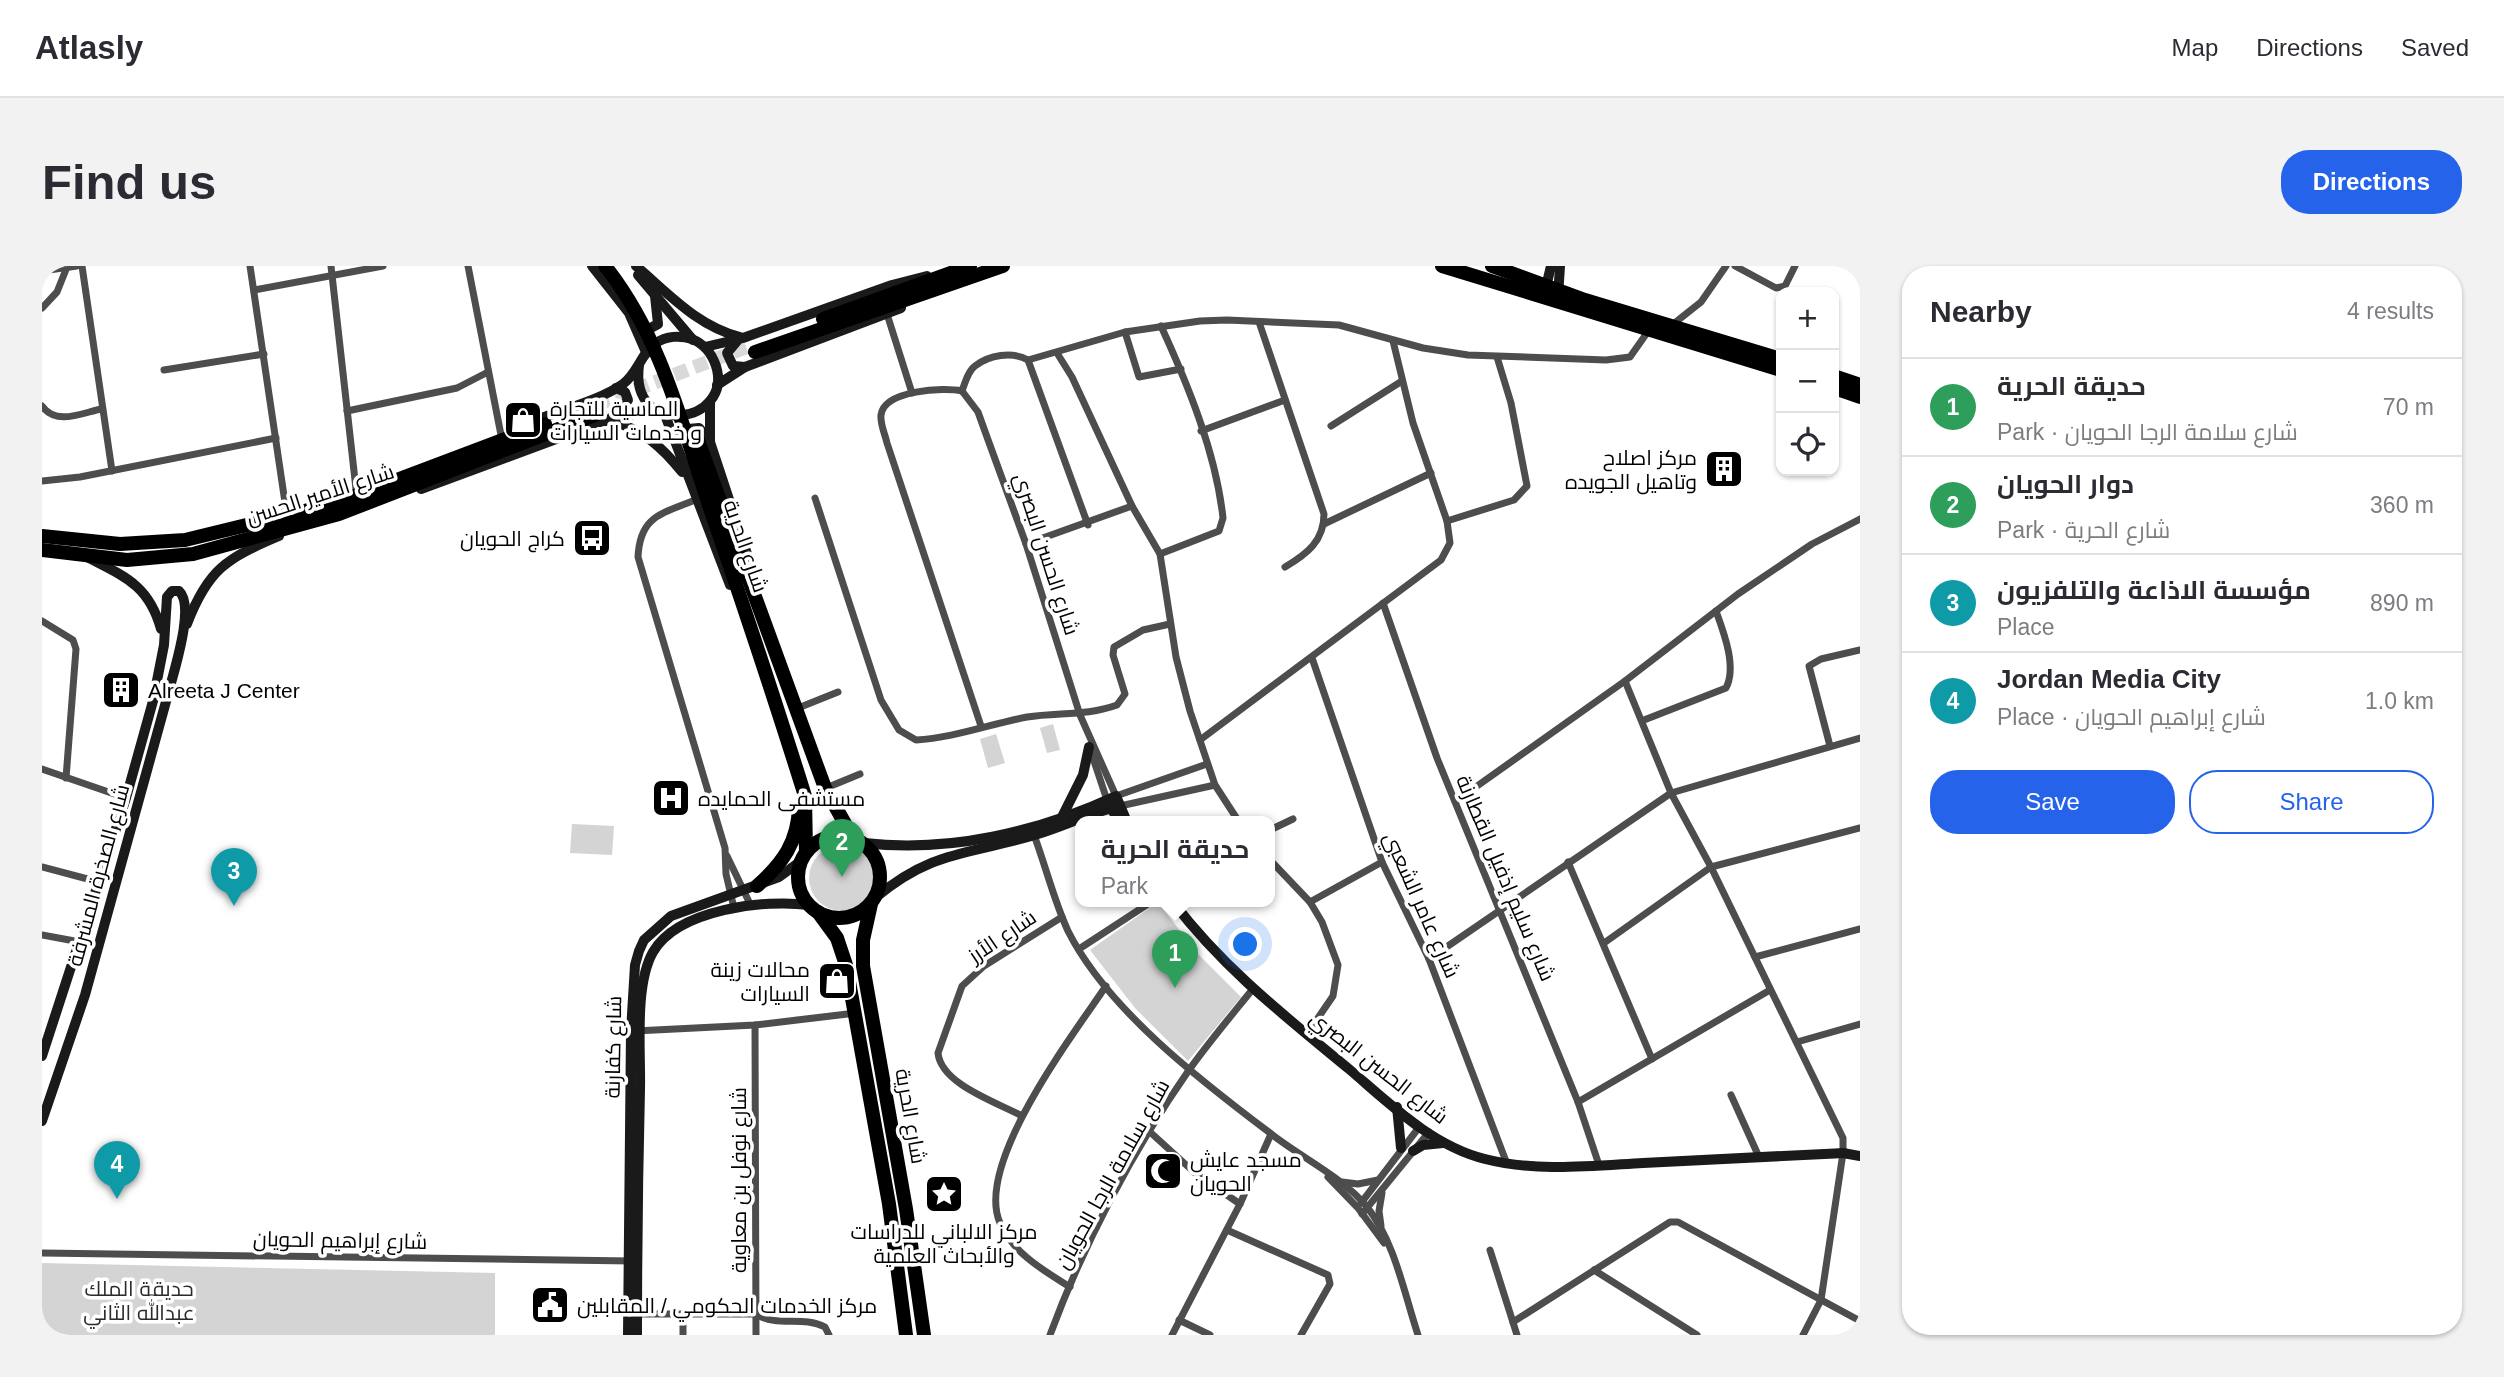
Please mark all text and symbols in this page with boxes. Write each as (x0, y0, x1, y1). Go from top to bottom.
text: Atlasly (35, 29, 143, 66)
text: Map (2172, 34, 2218, 61)
text: Directions (2256, 34, 2363, 61)
text: Saved (2401, 34, 2469, 61)
button: Directions (2281, 150, 2462, 214)
text: Find us (42, 155, 216, 209)
map controls (1776, 287, 1839, 476)
button: + (1776, 287, 1839, 350)
text: Nearby (1930, 295, 2032, 328)
text: 4 results (2347, 298, 2434, 324)
button: − (1776, 350, 1839, 413)
text: حديقة الحرية (1997, 371, 2146, 401)
text: 1 (1947, 394, 1959, 420)
text: 70 m (2383, 394, 2434, 420)
place label: الماسية للتجارة و خدمات السيارات (550, 397, 702, 445)
shop icon: الماسية للتجارة و خدمات السيارات (502, 399, 544, 441)
button: locate (1776, 413, 1839, 476)
text: Park · شارع سلامة الرجا الحويان (1997, 419, 2298, 445)
place label: مركز اصلاح وتاهيل الجويده (1565, 446, 1697, 495)
building icon: مركز اصلاح وتاهيل الجويده (1703, 448, 1745, 490)
street label: شارع الأمير الحسن (243, 459, 398, 532)
text: دوار الحويان (1997, 469, 2134, 499)
street label: شارع الحسن البصري (1005, 470, 1084, 639)
text: 2 (1947, 492, 1959, 518)
text: 360 m (2370, 492, 2434, 518)
street label: شارع الحرية (717, 497, 773, 596)
bus stop icon: كراج الحويان (571, 517, 613, 559)
text: Park · شارع الحرية (1997, 517, 2170, 543)
place label: كراج الحويان (460, 527, 565, 553)
text: مؤسسة الاذاعة والتلفزيون (1997, 575, 2311, 605)
text: 3 (1947, 590, 1959, 616)
text: 890 m (2370, 590, 2434, 616)
text: Place (1997, 614, 2055, 640)
text: Jordan Media City (1997, 664, 2221, 694)
building icon: Alreeta J Center (100, 669, 142, 711)
place label: Alreeta J Center (148, 679, 300, 702)
text: 4 (1947, 688, 1959, 714)
text: 1.0 km (2365, 688, 2434, 714)
text: Place · شارع إبراهيم الحويان (1997, 704, 2266, 730)
button: Save (1930, 770, 2175, 834)
button: Share (2189, 770, 2434, 834)
street label: شارع سليم إذفيل القطارنة (1449, 772, 1560, 986)
hospital icon: مستشفى الحمايده (650, 777, 692, 819)
street label: شارع الصخرة المشرفة (63, 782, 136, 969)
place label: مستشفى الحمايده (698, 787, 865, 812)
popup (1075, 816, 1275, 907)
pin: 2 (819, 819, 865, 877)
street label: شارع عامر الشعبي (1375, 829, 1464, 983)
text: حديقة الحرية (1101, 834, 1249, 864)
pin: 3 (211, 848, 257, 906)
text: Park (1101, 873, 1148, 899)
street label: شارع الأرز (963, 905, 1042, 970)
your location (1228, 927, 1262, 961)
pin: 1 (1152, 930, 1198, 988)
place label: محالات زينة السيارات (711, 958, 810, 1006)
shop icon: محالات زينة السيارات (816, 960, 858, 1002)
street label: شارع كفارنة (601, 996, 628, 1099)
street label: شارع الحسن البصري (1302, 1006, 1453, 1132)
street label: شارع الحرية (888, 1067, 931, 1166)
street label: شارع سلامة الرجا الحويان (1050, 1075, 1176, 1274)
street label: شارع نوفل بن معاوية (727, 1087, 753, 1273)
pin: 4 (94, 1141, 140, 1199)
place label: مسجد عايش الحويان (1190, 1148, 1302, 1197)
mosque icon: مسجد عايش الحويان (1142, 1150, 1184, 1192)
place icon: مركز الالباني للدراسات والأبحاث العلمية (923, 1173, 965, 1215)
place label: مركز الالباني للدراسات والأبحاث العلمية (850, 1220, 1038, 1268)
street label: شارع إبراهيم الحويان (253, 1227, 427, 1256)
park label: حديقة الملك عبدالله الثاني (83, 1277, 195, 1329)
public building icon: مركز الخدمات الحكومي / المقابلين (529, 1284, 571, 1326)
place label: مركز الخدمات الحكومي / المقابلين (577, 1294, 877, 1322)

